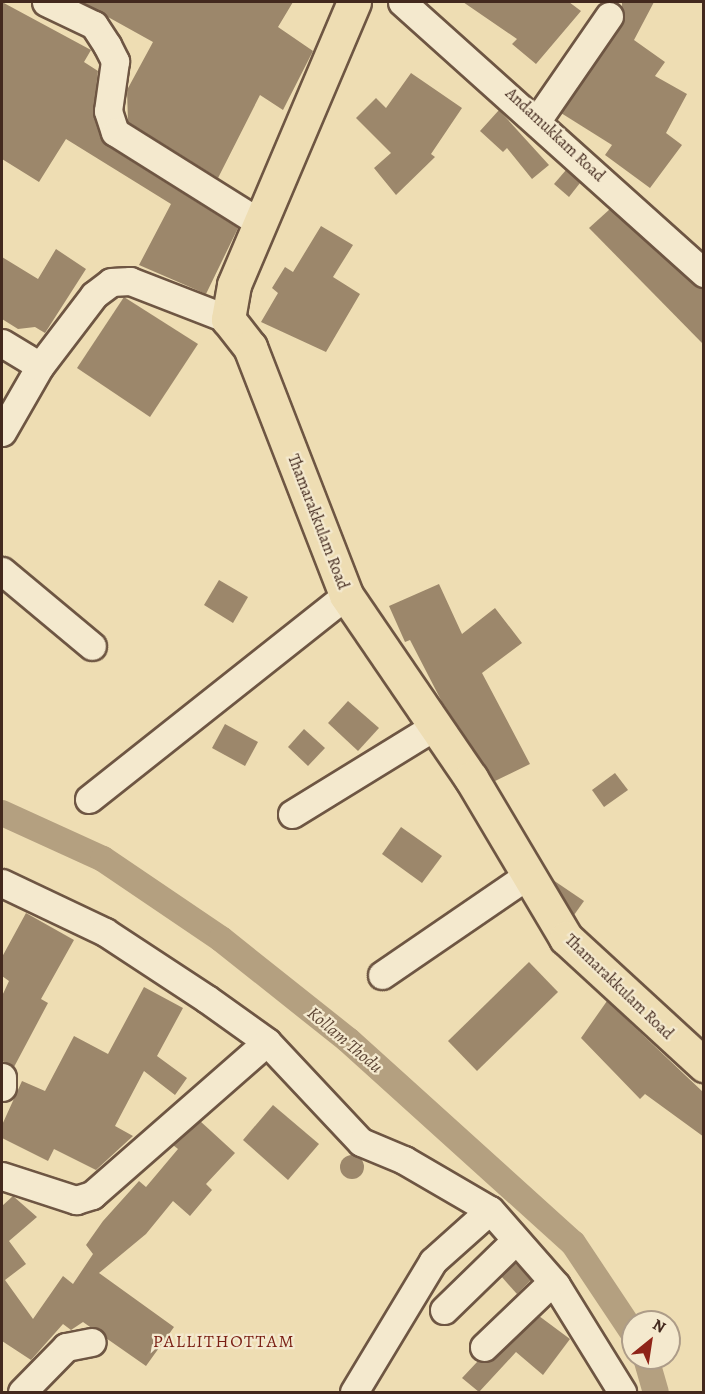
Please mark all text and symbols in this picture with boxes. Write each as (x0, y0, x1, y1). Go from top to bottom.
street label: Andamukkam Road (501, 84, 609, 186)
street label: Thamarakkulam Road (283, 452, 353, 592)
street label: Thamarakkulam Road (561, 930, 677, 1044)
water label: Kollam Thodu (303, 1002, 387, 1078)
north arrow (621, 1310, 681, 1370)
text: N (648, 1314, 670, 1339)
district label: PALLITHOTTAM (153, 1330, 295, 1352)

